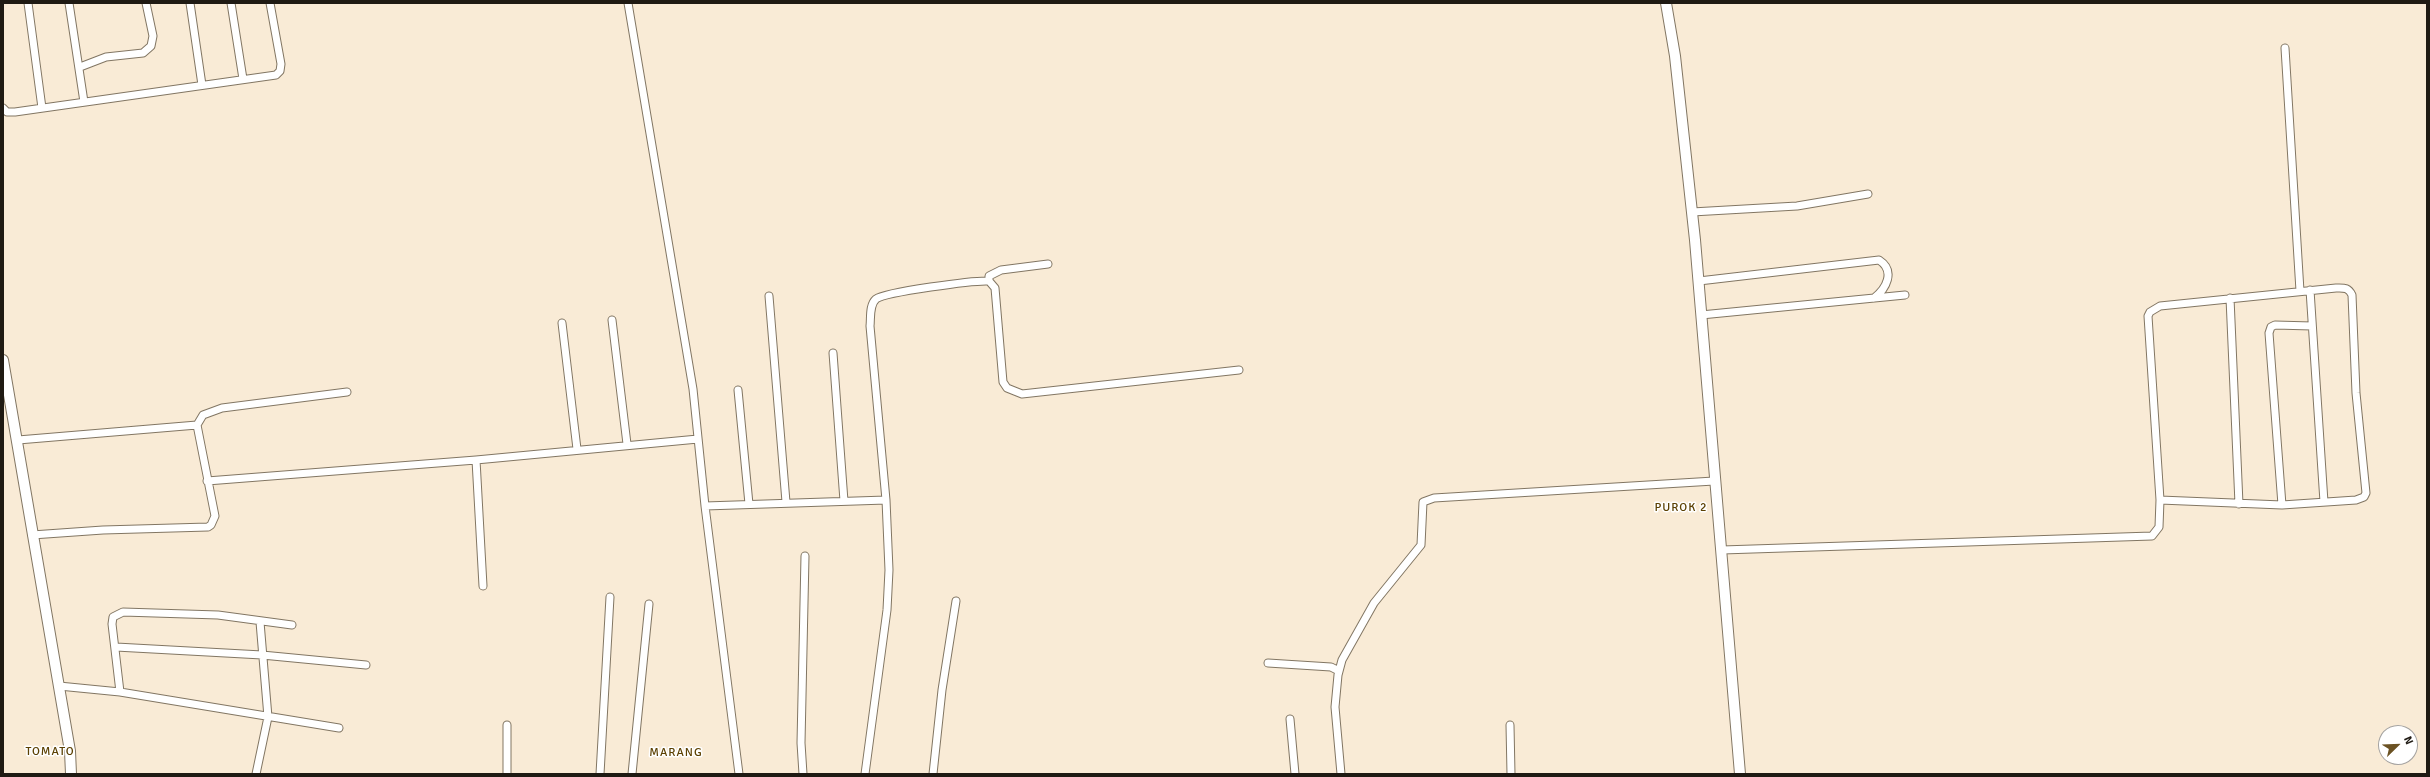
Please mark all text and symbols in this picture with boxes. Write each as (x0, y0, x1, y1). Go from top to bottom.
district label: PUROK 2 (1654, 501, 1708, 515)
north arrow (2378, 725, 2418, 765)
text: N (2401, 734, 2416, 747)
district label: TOMATO (25, 745, 75, 759)
district label: MARANG (649, 746, 703, 760)

